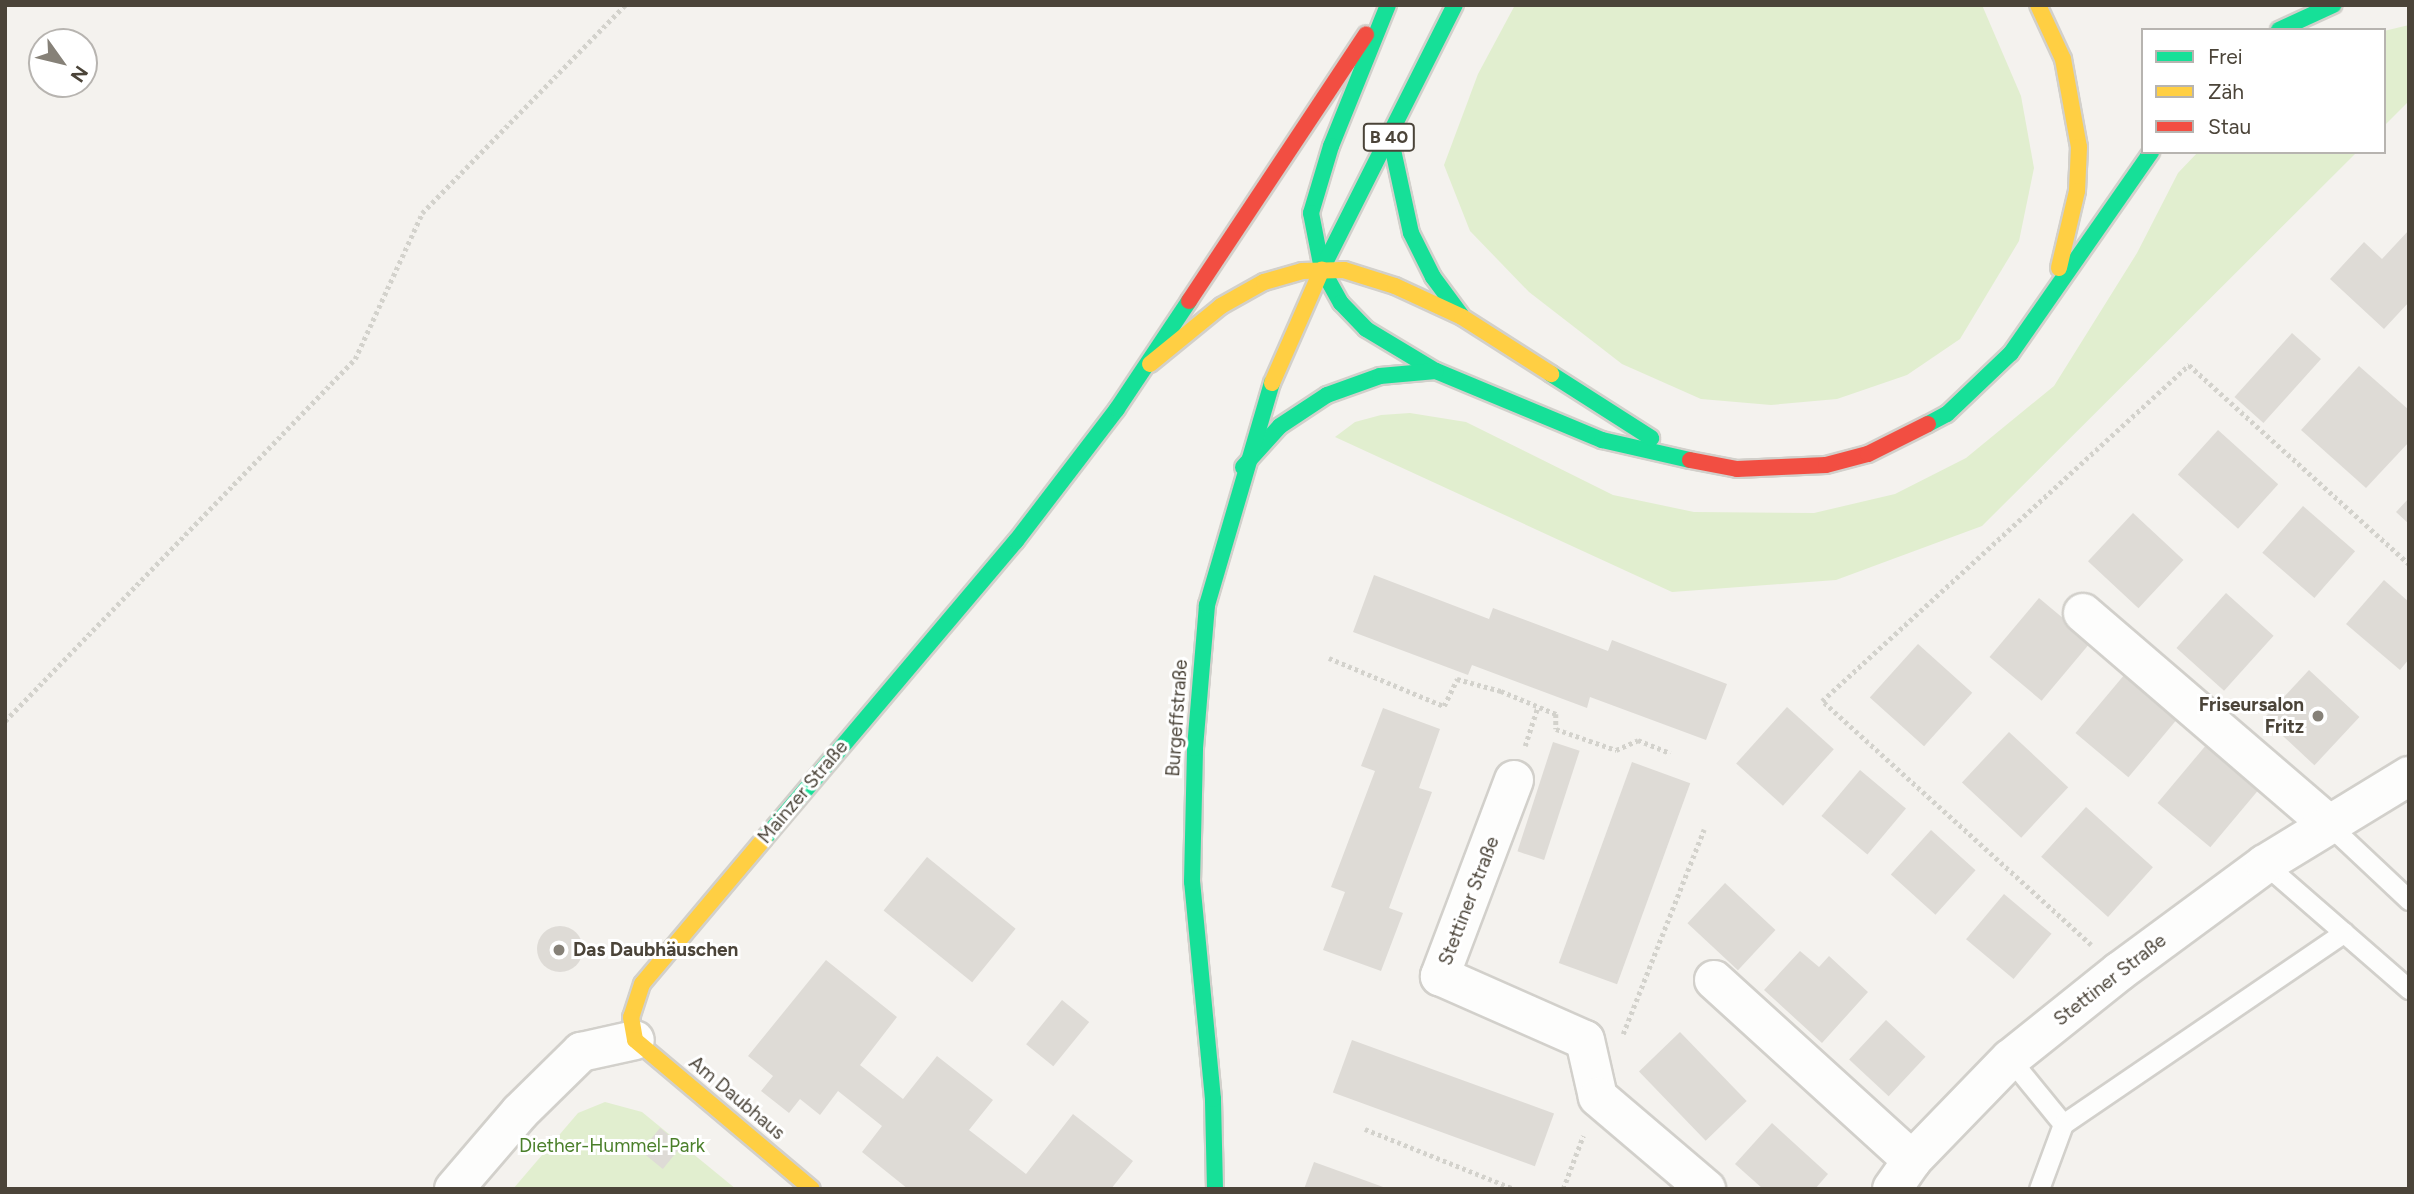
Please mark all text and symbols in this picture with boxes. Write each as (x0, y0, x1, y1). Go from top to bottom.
north arrow (28, 28, 98, 98)
legend (2141, 28, 2386, 154)
text: Frei (2208, 44, 2243, 69)
text: N (66, 61, 93, 86)
text: Zäh (2208, 79, 2244, 104)
text: Stau (2208, 114, 2251, 139)
road number: B 40 (1363, 122, 1415, 152)
street label: Burgeffstraße (1162, 659, 1192, 777)
place label: Friseursalon Fritz (2199, 694, 2304, 738)
marker: Friseursalon Fritz (2310, 708, 2326, 724)
street label: Mainzer Straße (753, 736, 853, 848)
street label: Stettiner Straße (1434, 833, 1504, 969)
street label: Stettiner Straße (2049, 929, 2171, 1031)
place label: Das Daubhäuschen (573, 939, 738, 961)
marker: Das Daubhäuschen (551, 942, 567, 958)
street label: Am Daubhaus (684, 1051, 790, 1145)
park label: Diether-Hummel-Park (519, 1135, 705, 1157)

